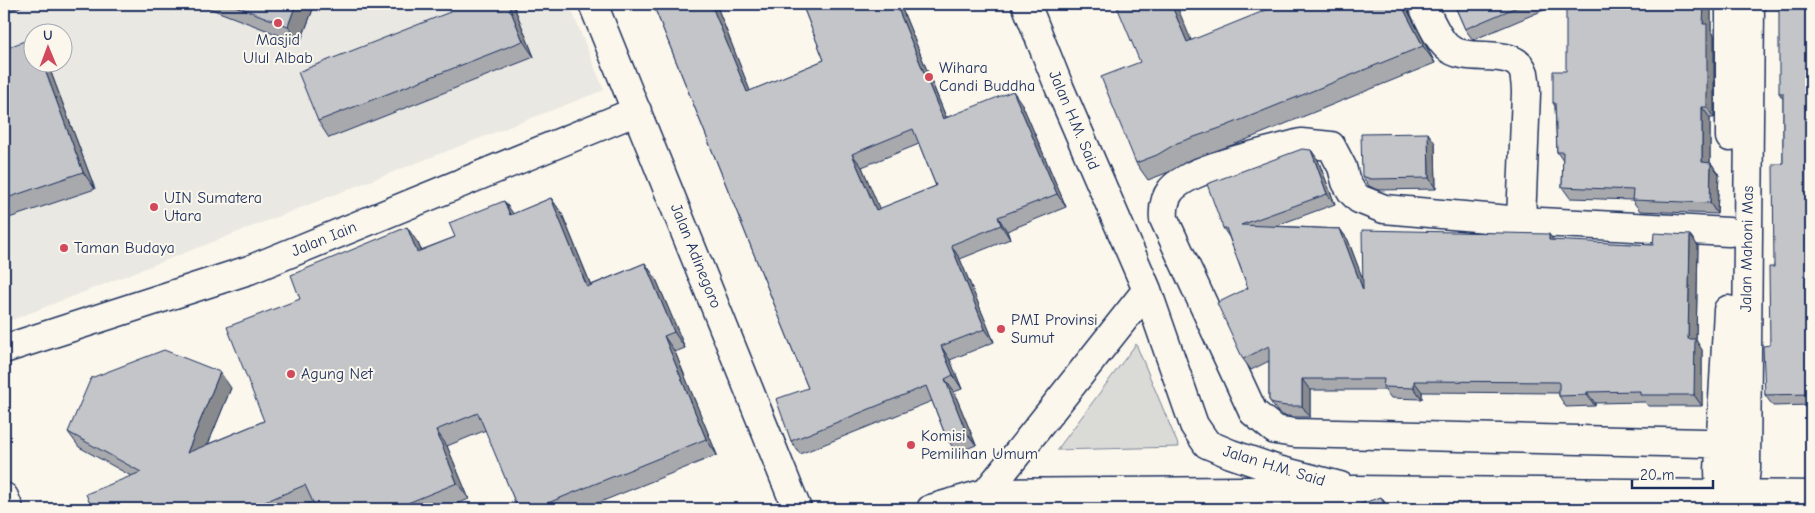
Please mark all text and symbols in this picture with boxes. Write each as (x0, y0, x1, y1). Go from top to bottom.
marker: Masjid Ulul Albab (272, 17, 284, 29)
north arrow (22, 22, 72, 72)
text: U (43, 27, 53, 44)
place label: Masjid Ulul Albab (243, 31, 313, 67)
place label: Wihara Candi Buddha (939, 59, 1035, 95)
street label: Jalan H.M. Said (1045, 68, 1103, 172)
marker: Wihara Candi Buddha (923, 71, 935, 83)
street label: Jalan Mahoni Mas (1737, 185, 1757, 312)
place label: UIN Sumatera Utara (164, 189, 262, 225)
marker: UIN Sumatera Utara (148, 201, 160, 213)
street label: Jalan Adinegoro (667, 201, 725, 311)
street label: Jalan Iain (289, 218, 359, 260)
place label: Taman Budaya (74, 239, 175, 257)
marker: Taman Budaya (58, 242, 70, 254)
place label: PMI Provinsi Sumut (1011, 311, 1098, 347)
marker: PMI Provinsi Sumut (995, 323, 1007, 335)
place label: Agung Net (301, 365, 373, 383)
marker: Agung Net (285, 368, 297, 380)
place label: Komisi Pemilihan Umum (921, 427, 1038, 463)
marker: Komisi Pemilihan Umum (905, 439, 917, 451)
street label: Jalan H.M. Said (1221, 442, 1327, 490)
scale bar (1632, 458, 1714, 490)
text: 20 m (1640, 466, 1674, 484)

